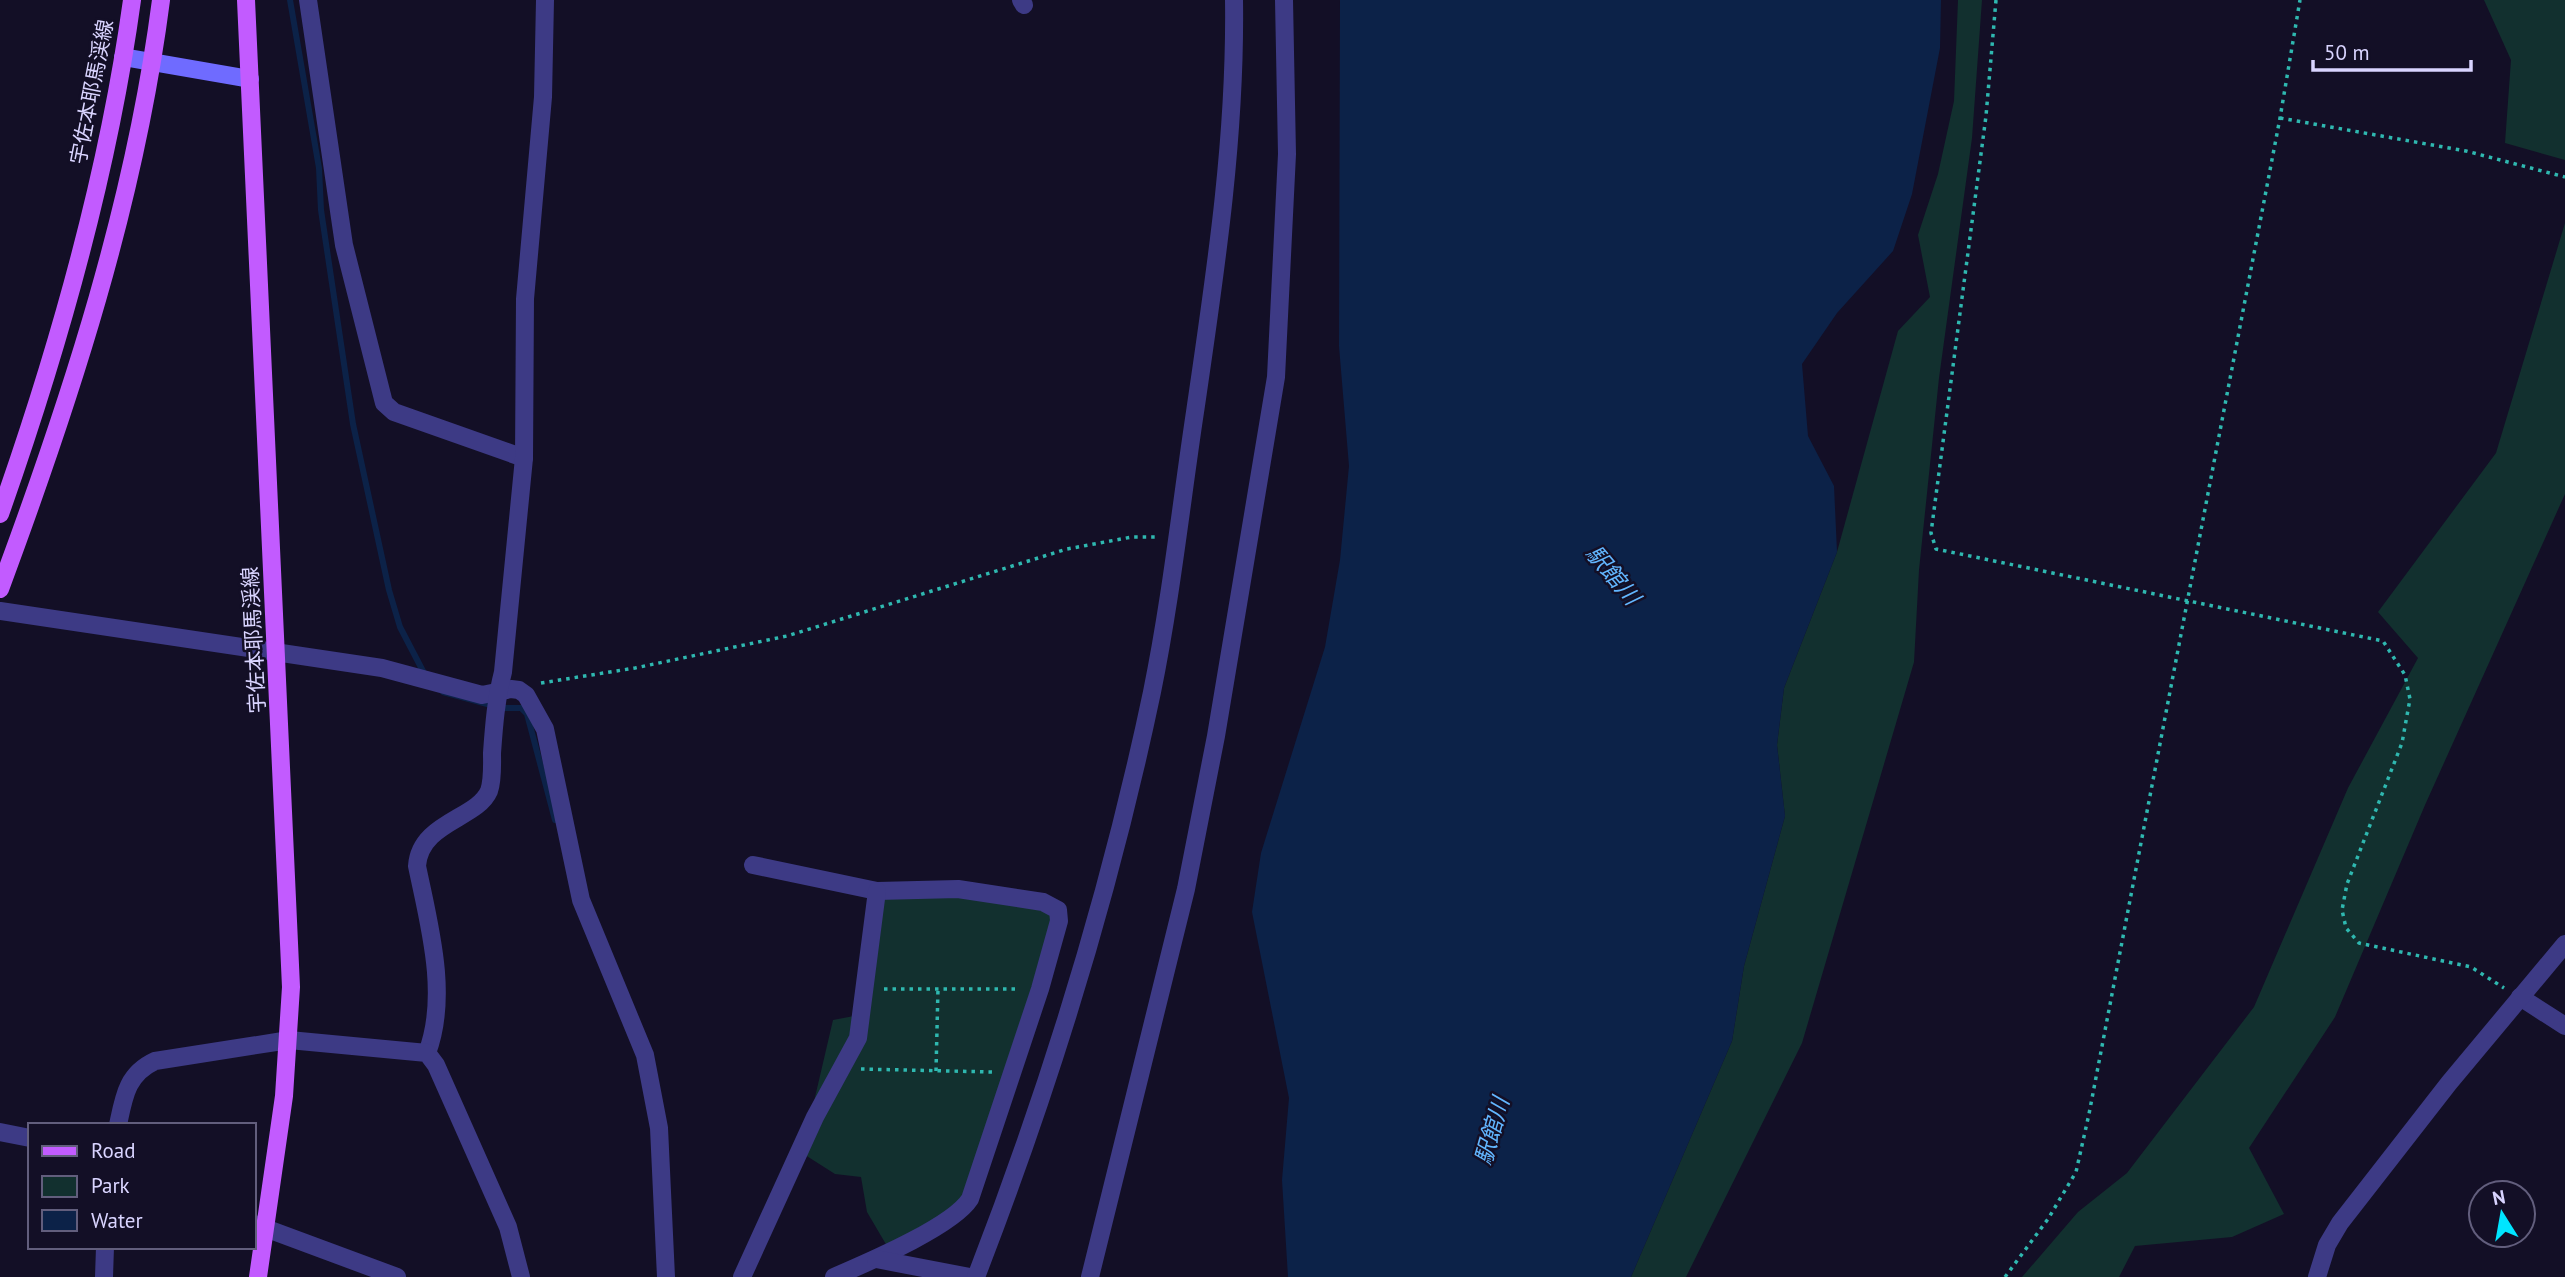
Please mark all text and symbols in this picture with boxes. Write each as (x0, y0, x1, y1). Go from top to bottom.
street label: 宇佐本耶馬渓線 (64, 17, 119, 167)
scale bar (2313, 28, 2470, 72)
text: 50 m (2324, 39, 2370, 66)
water label: 駅館川 (1580, 539, 1649, 613)
street label: 宇佐本耶馬渓線 (236, 566, 271, 714)
water label: 駅館川 (1468, 1091, 1516, 1168)
legend (28, 1123, 256, 1249)
text: Road (91, 1137, 135, 1164)
text: Park (91, 1172, 130, 1199)
north arrow (2467, 1179, 2537, 1249)
text: N (2490, 1184, 2507, 1210)
text: Water (91, 1207, 143, 1234)

